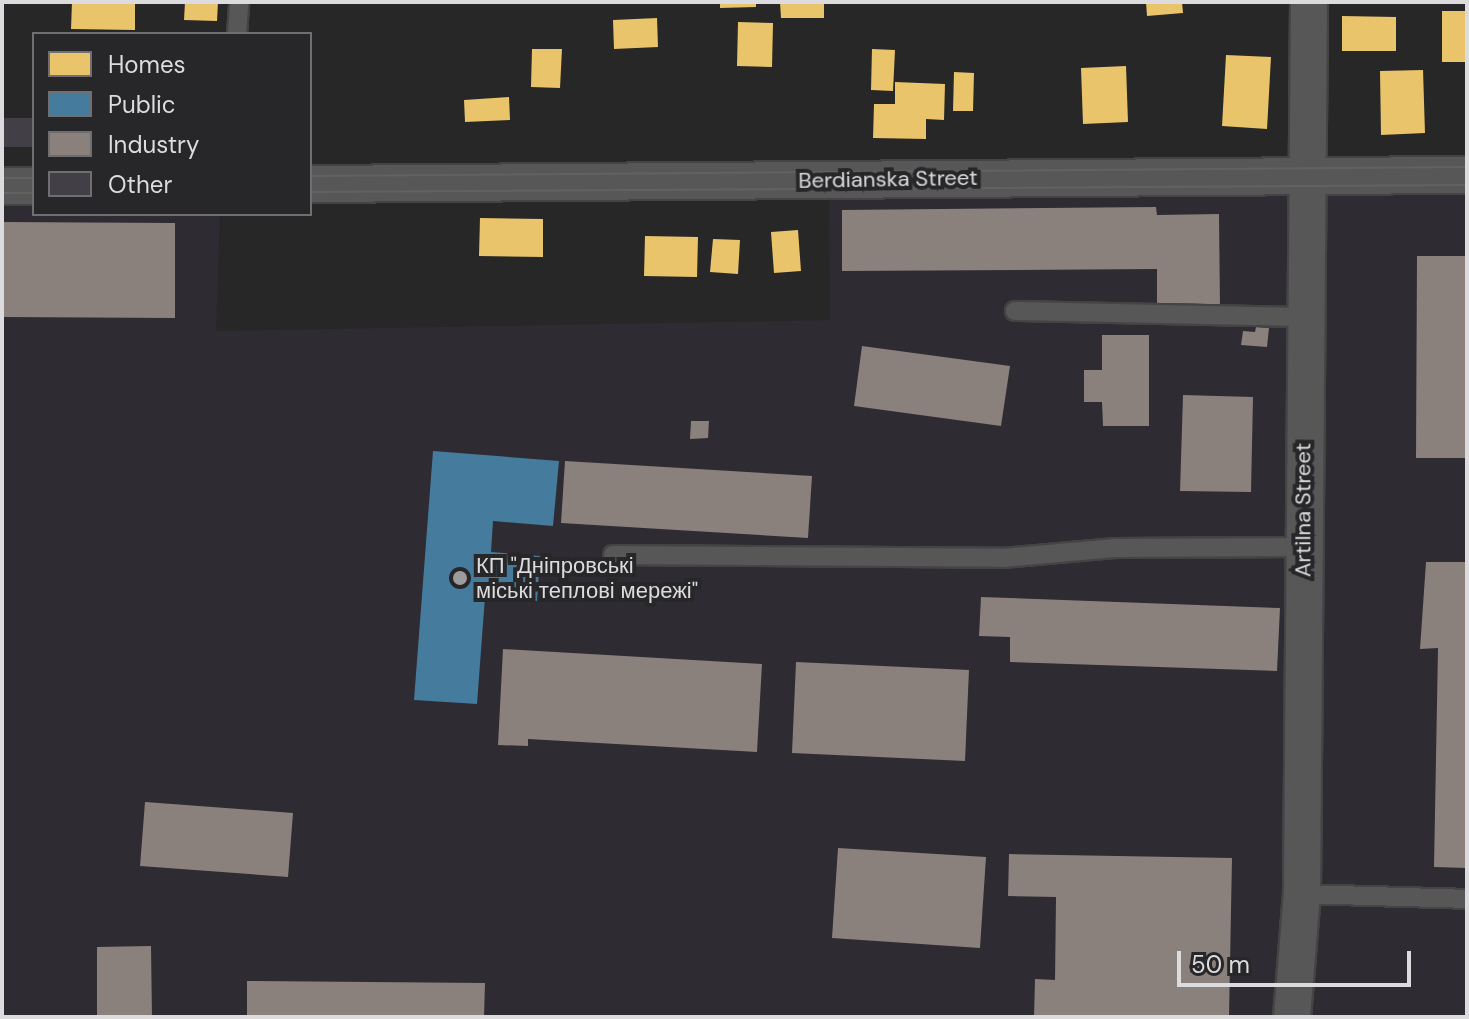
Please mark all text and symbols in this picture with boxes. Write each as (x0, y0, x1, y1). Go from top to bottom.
legend (32, 32, 312, 216)
text: Homes (108, 49, 186, 80)
text: Public (108, 89, 176, 120)
text: Industry (108, 129, 199, 160)
street label: Berdianska Street (798, 164, 978, 194)
text: Other (108, 169, 172, 200)
street label: Artilna Street (1290, 443, 1316, 577)
place label: КП "Дніпровські міські теплові мережі" (476, 552, 698, 604)
marker: КП "Дніпровські міські теплові мережі" (451, 569, 469, 587)
scale bar (1181, 935, 1415, 985)
text: 50 m (1191, 949, 1250, 980)

